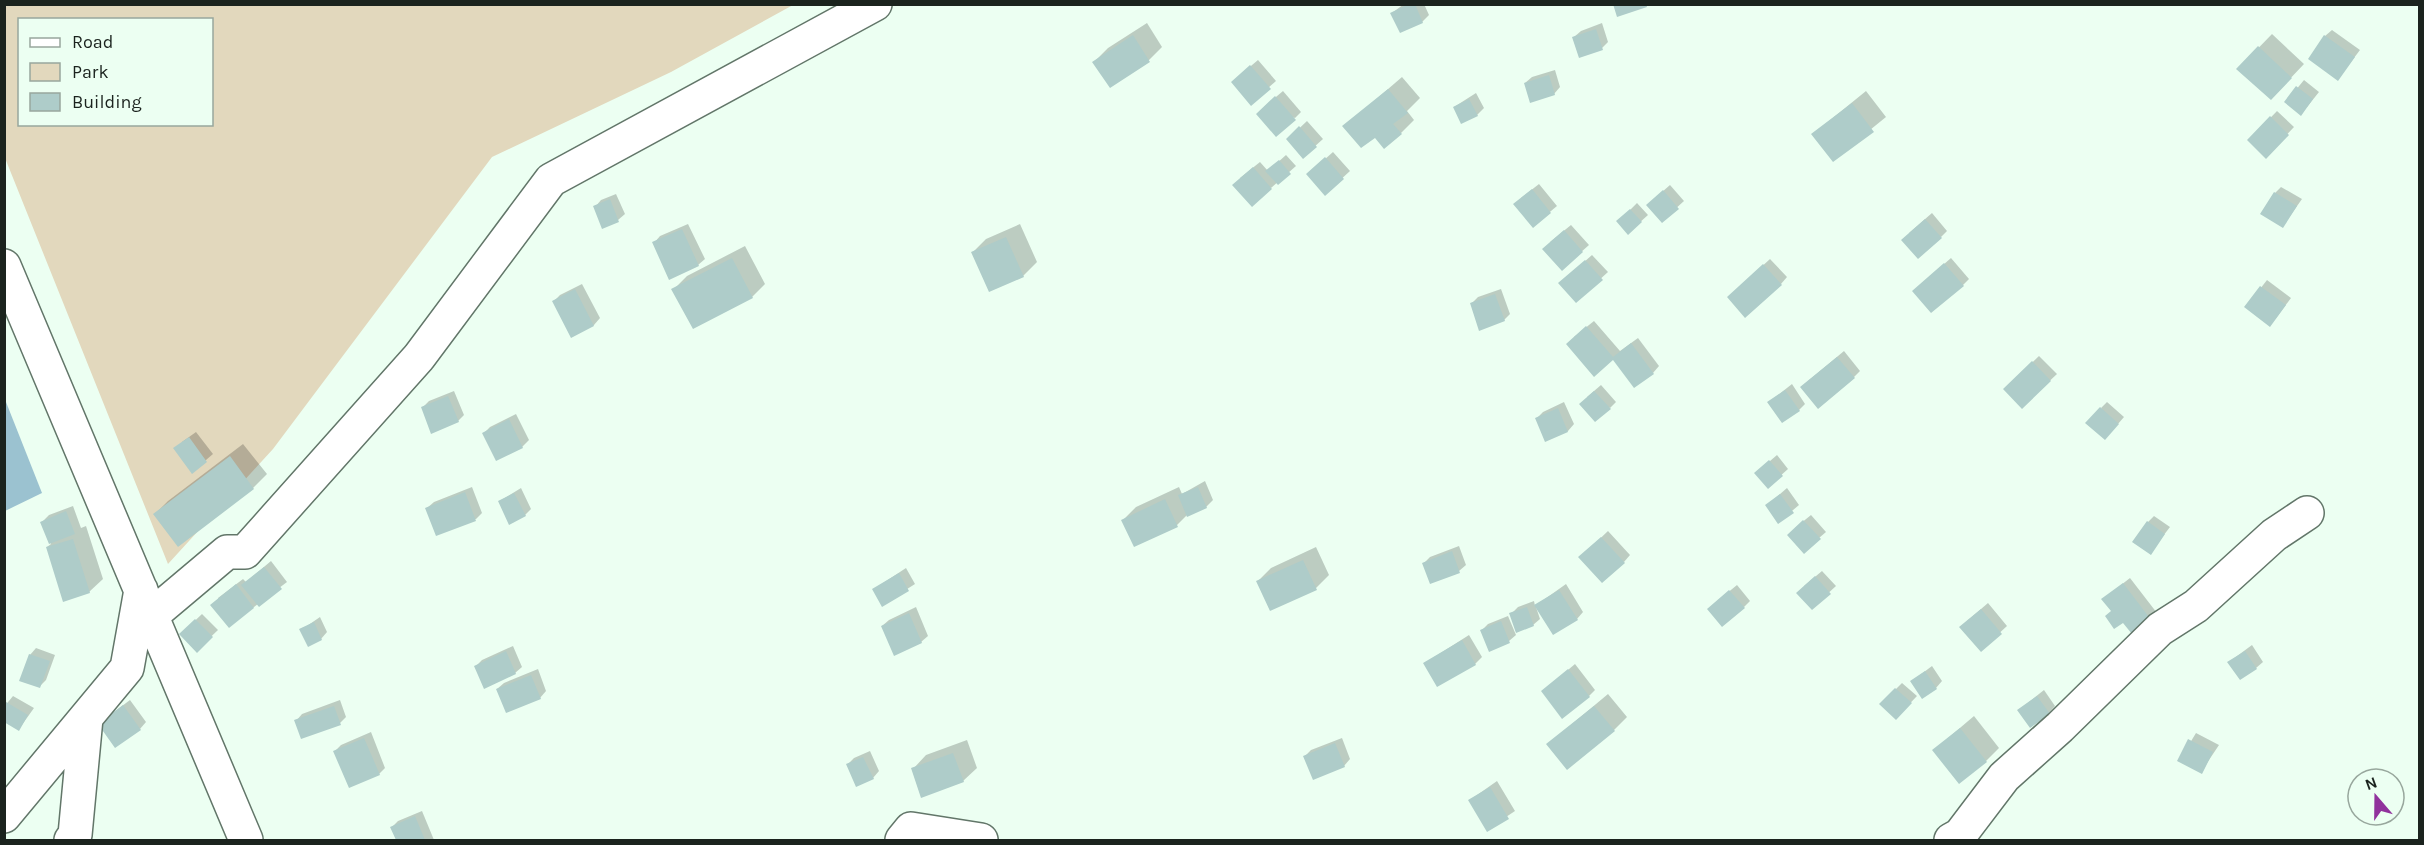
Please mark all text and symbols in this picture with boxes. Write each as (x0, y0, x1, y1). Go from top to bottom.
legend (18, 18, 213, 126)
text: Road (72, 31, 113, 53)
text: Park (72, 61, 109, 83)
text: Building (72, 91, 142, 113)
north arrow (2346, 767, 2406, 827)
text: N (2362, 772, 2380, 794)

